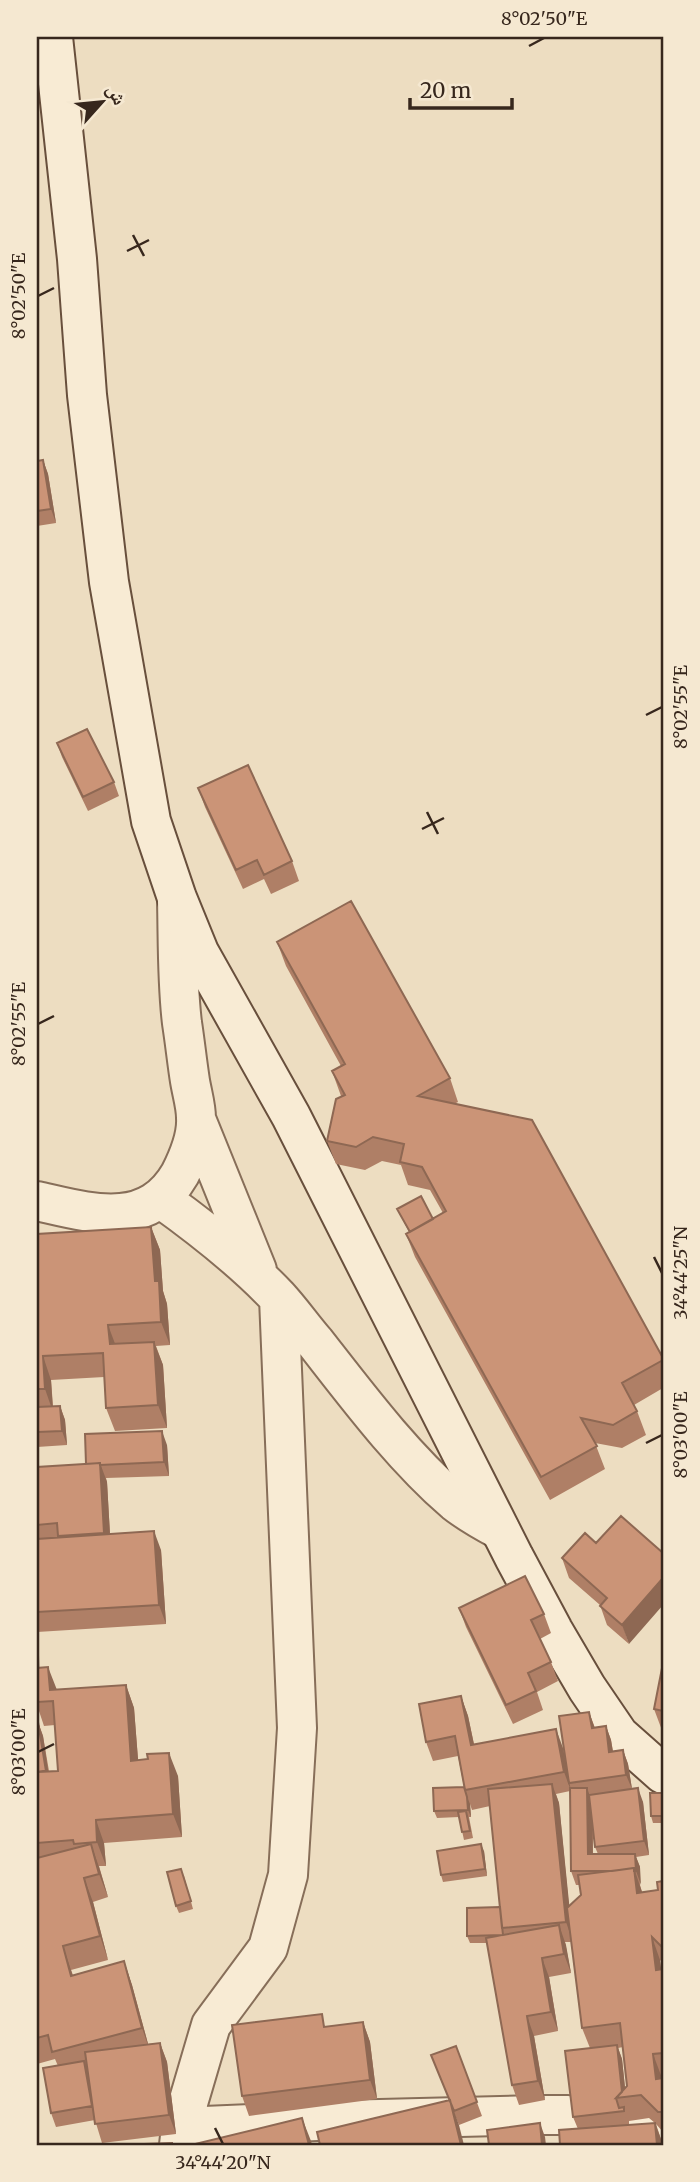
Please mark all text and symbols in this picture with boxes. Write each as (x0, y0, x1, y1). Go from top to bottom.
text: 8°02'50"E (501, 7, 588, 30)
north arrow (66, 66, 136, 136)
scale bar (410, 66, 511, 110)
text: 20 m (420, 77, 472, 104)
text: ش (102, 80, 132, 109)
text: 8°02'50"E (7, 252, 30, 339)
text: 8°02'55"E (669, 664, 692, 749)
text: 8°02'55"E (7, 981, 30, 1066)
text: 34°44'25"N (669, 1226, 692, 1320)
text: 8°03'00"E (669, 1391, 692, 1479)
text: 8°03'00"E (7, 1708, 30, 1796)
text: 34°44'20"N (175, 2151, 271, 2174)

